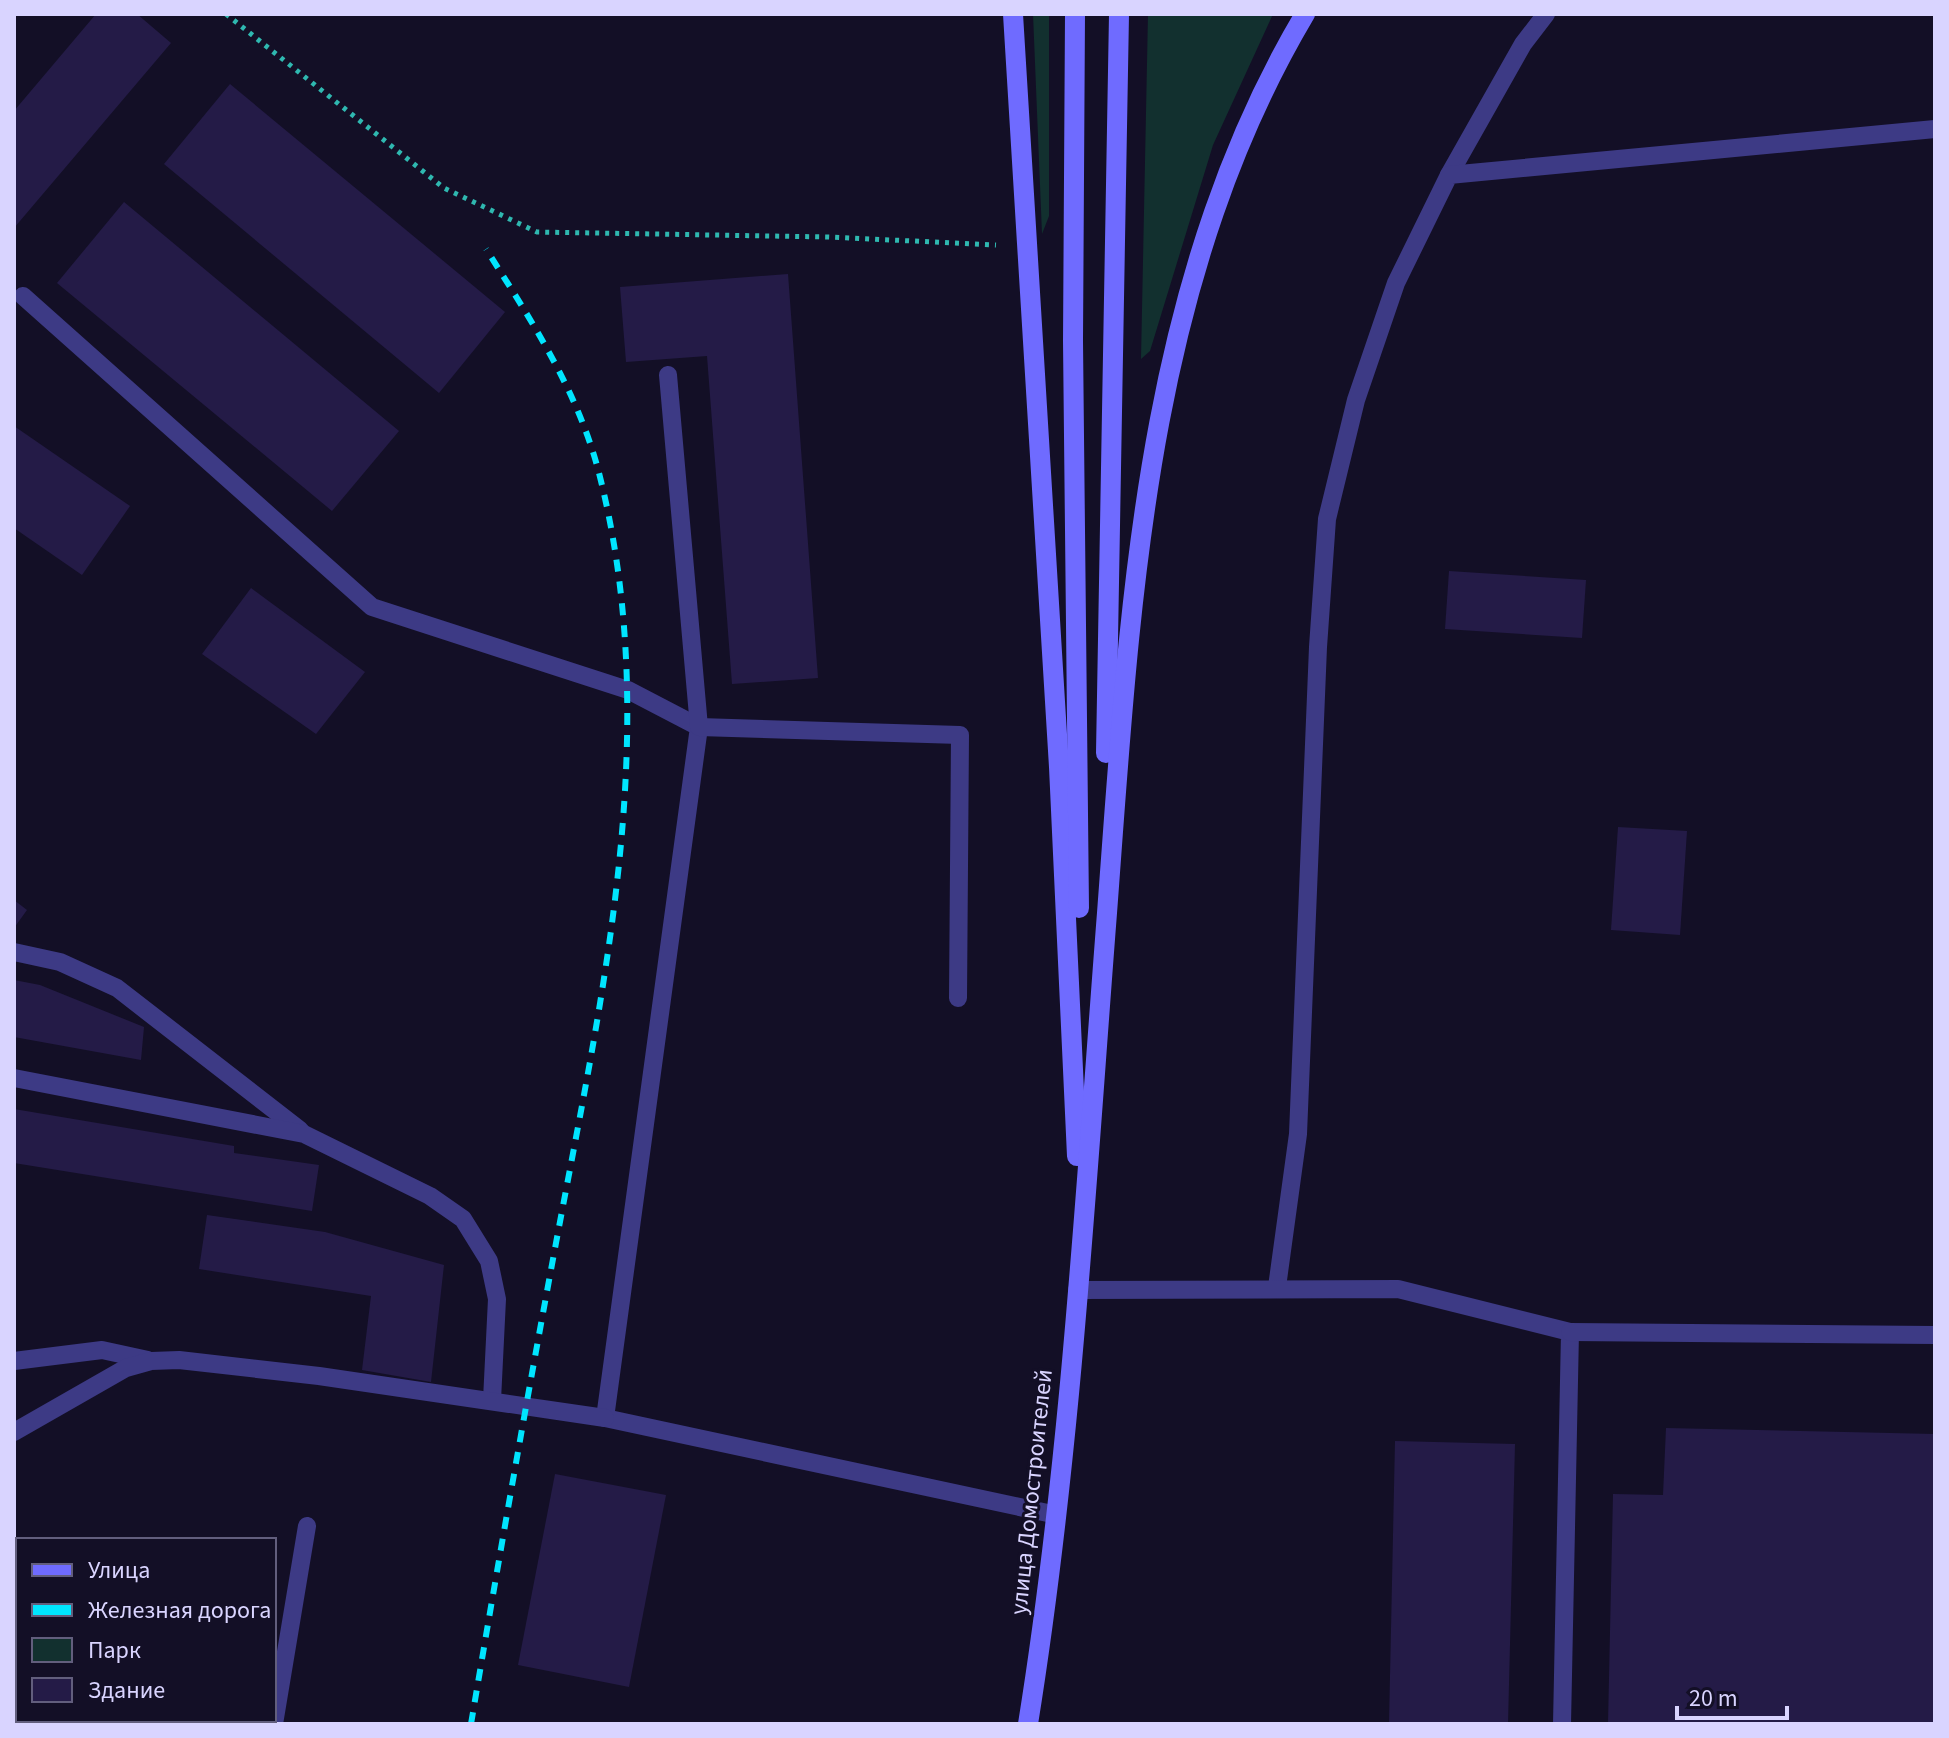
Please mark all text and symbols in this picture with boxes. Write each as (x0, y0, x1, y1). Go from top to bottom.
street label: улица Домостроителей (1001, 1367, 1062, 1617)
legend (16, 1538, 276, 1722)
text: Улица (88, 1553, 150, 1588)
text: Железная дорога (88, 1593, 271, 1628)
text: Парк (88, 1633, 141, 1668)
scale bar (1677, 1670, 1787, 1720)
text: Здание (88, 1673, 165, 1708)
text: 20 m (1689, 1681, 1738, 1716)

